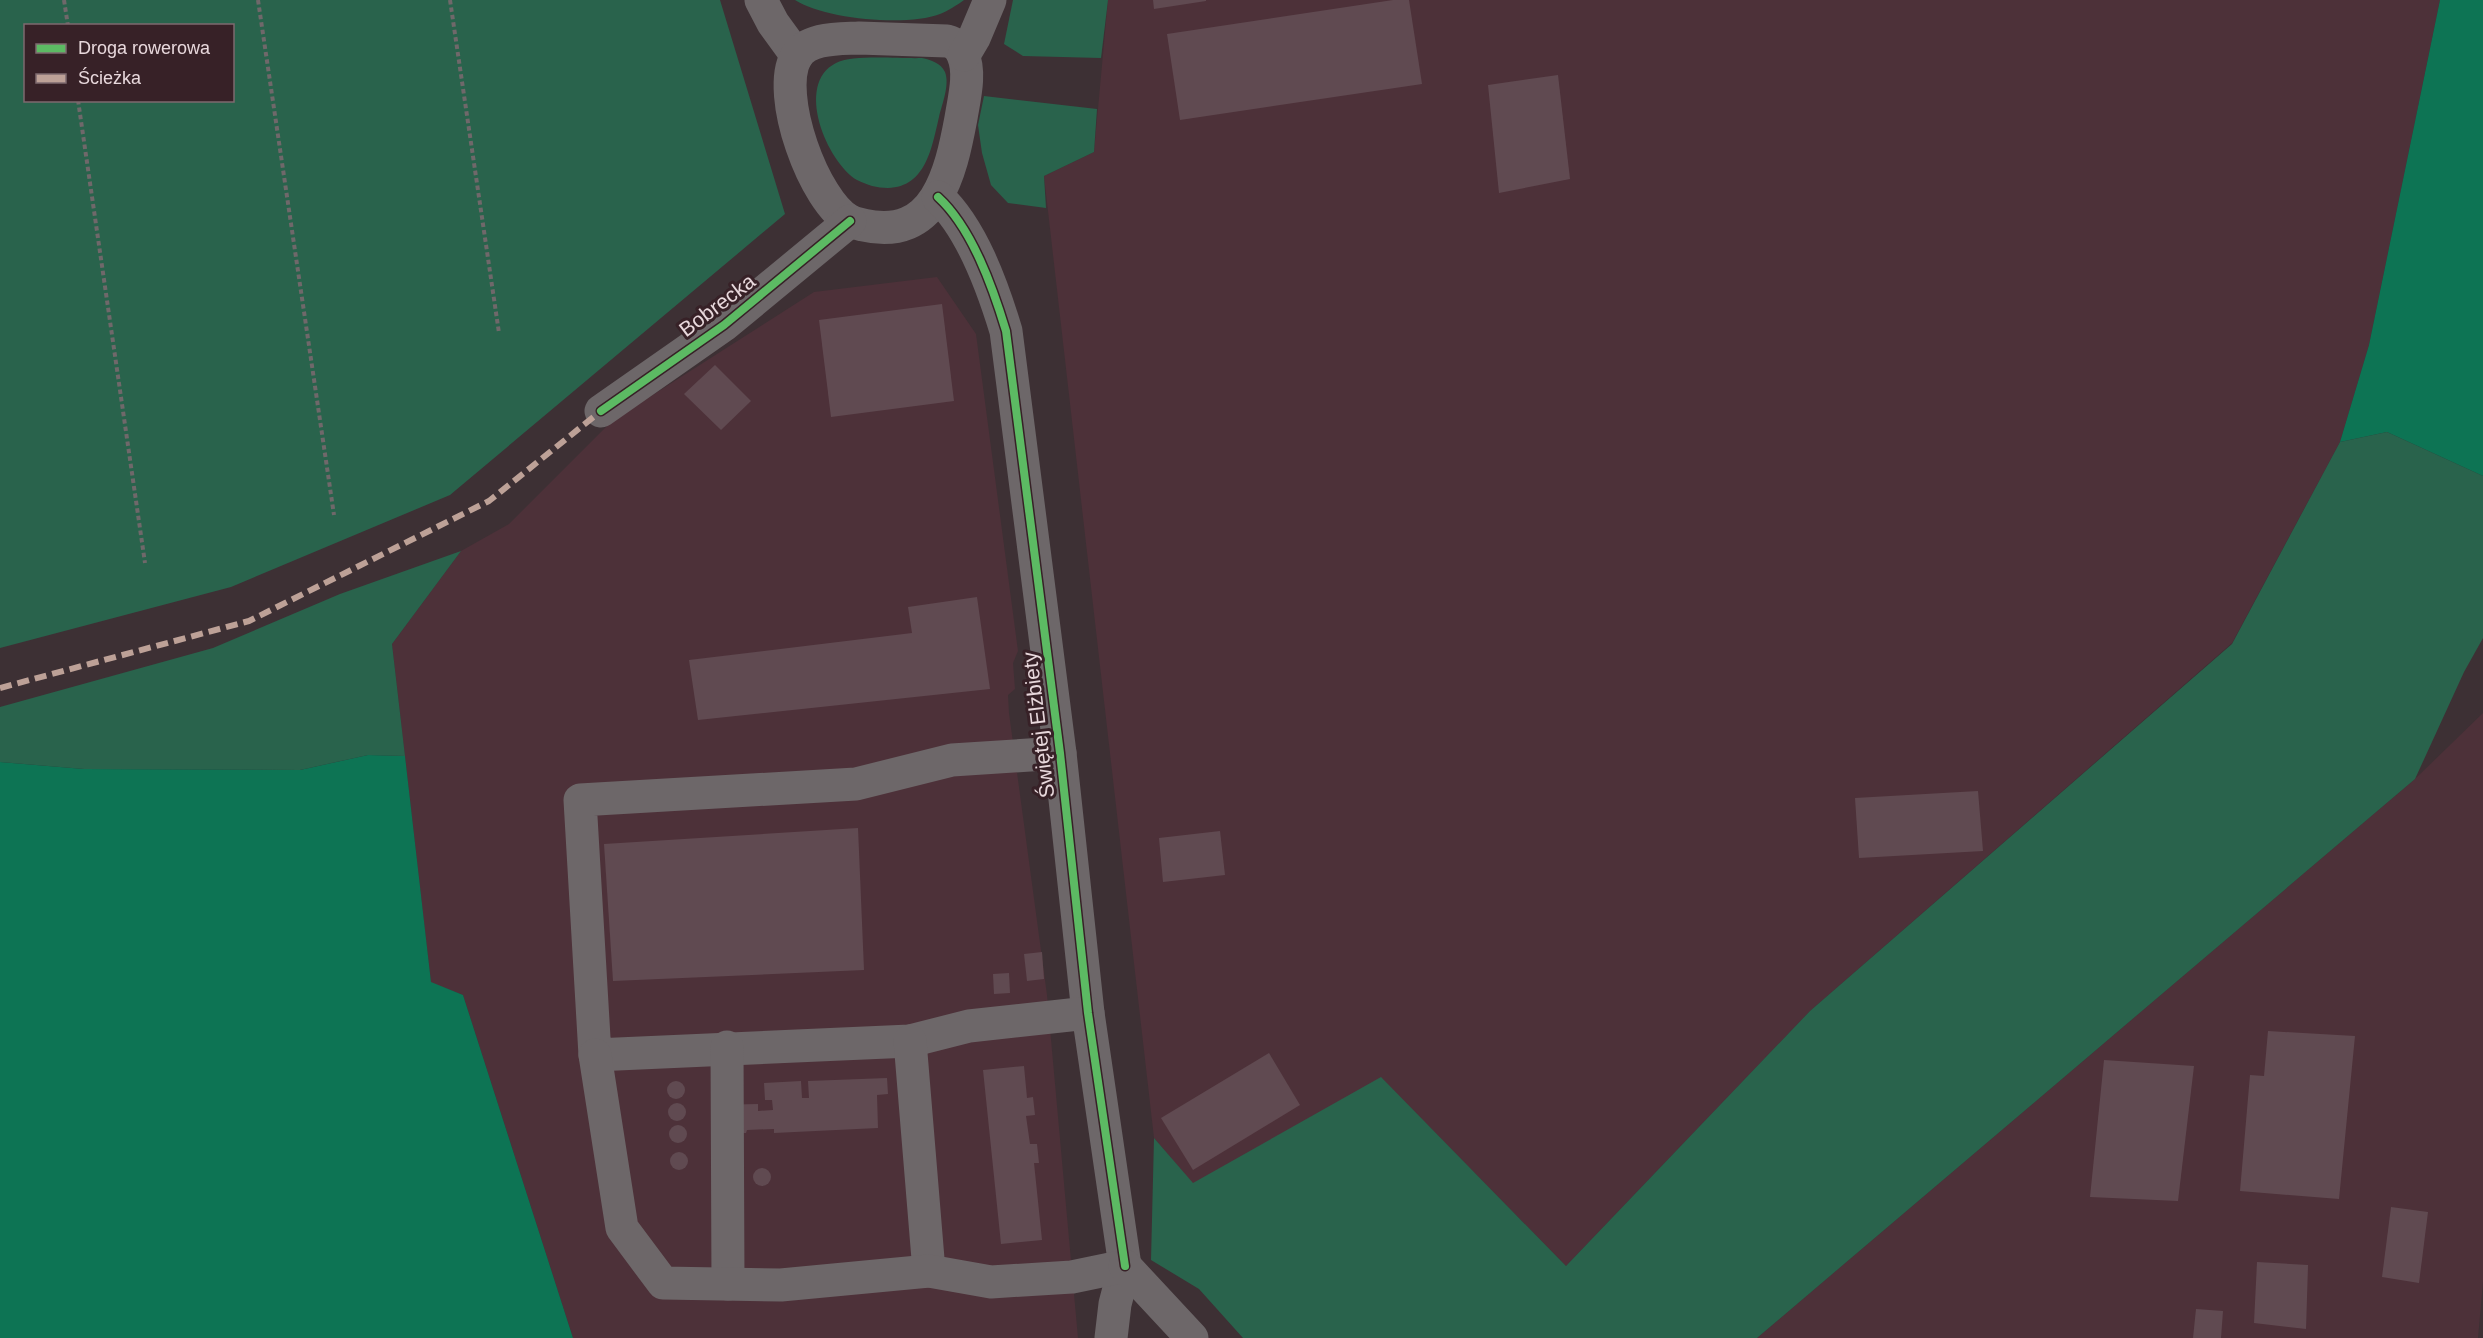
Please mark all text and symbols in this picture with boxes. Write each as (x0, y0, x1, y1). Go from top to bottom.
legend (24, 24, 234, 102)
text: Droga rowerowa (78, 38, 211, 58)
text: Ścieżka (78, 67, 142, 88)
street label: Bobrecka (675, 269, 760, 341)
street label: Świętej Elżbiety (1018, 650, 1058, 799)

